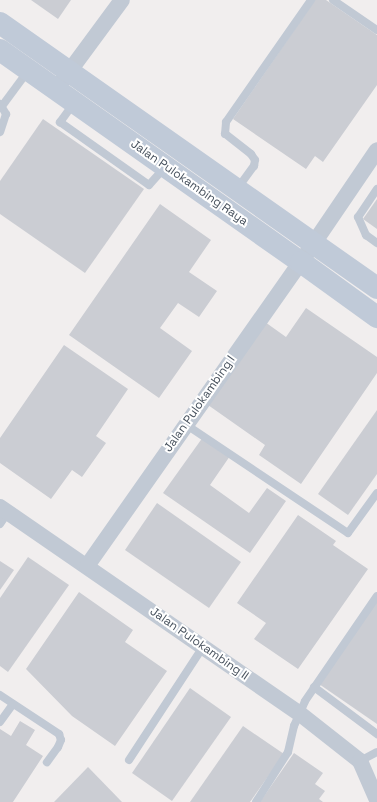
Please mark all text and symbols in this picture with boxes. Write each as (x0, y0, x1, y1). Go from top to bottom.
street label: Jalan Pulokambing Raya (128, 137, 250, 229)
street label: Jalan Pulokambing I (161, 353, 239, 455)
street label: Jalan Pulokambing II (147, 605, 251, 683)

